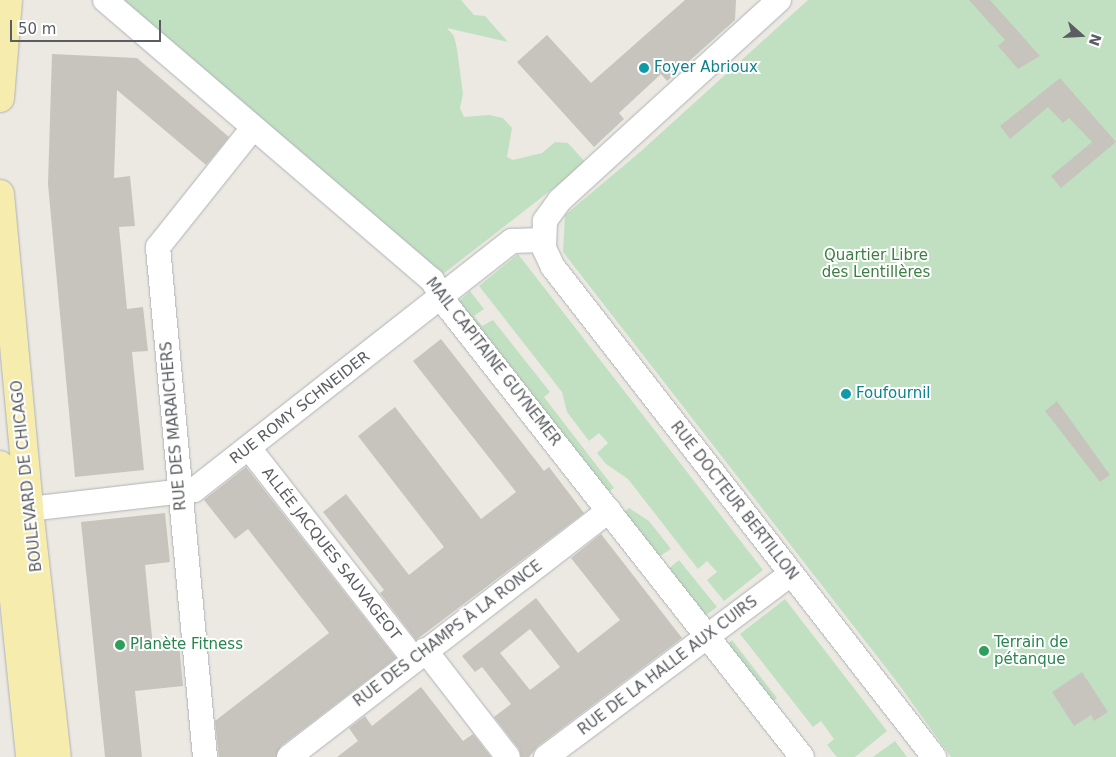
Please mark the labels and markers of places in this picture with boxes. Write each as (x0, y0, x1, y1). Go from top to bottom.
place label: Foyer Abrioux (654, 59, 758, 77)
marker: Foyer Abrioux (638, 62, 650, 74)
place label: Foufournil (856, 385, 930, 403)
marker: Foufournil (840, 388, 852, 400)
place label: Terrain de pétanque (994, 633, 1068, 668)
place label: Planète Fitness (130, 636, 243, 654)
marker: Planète Fitness (114, 639, 126, 651)
marker: Terrain de pétanque (978, 645, 990, 657)

